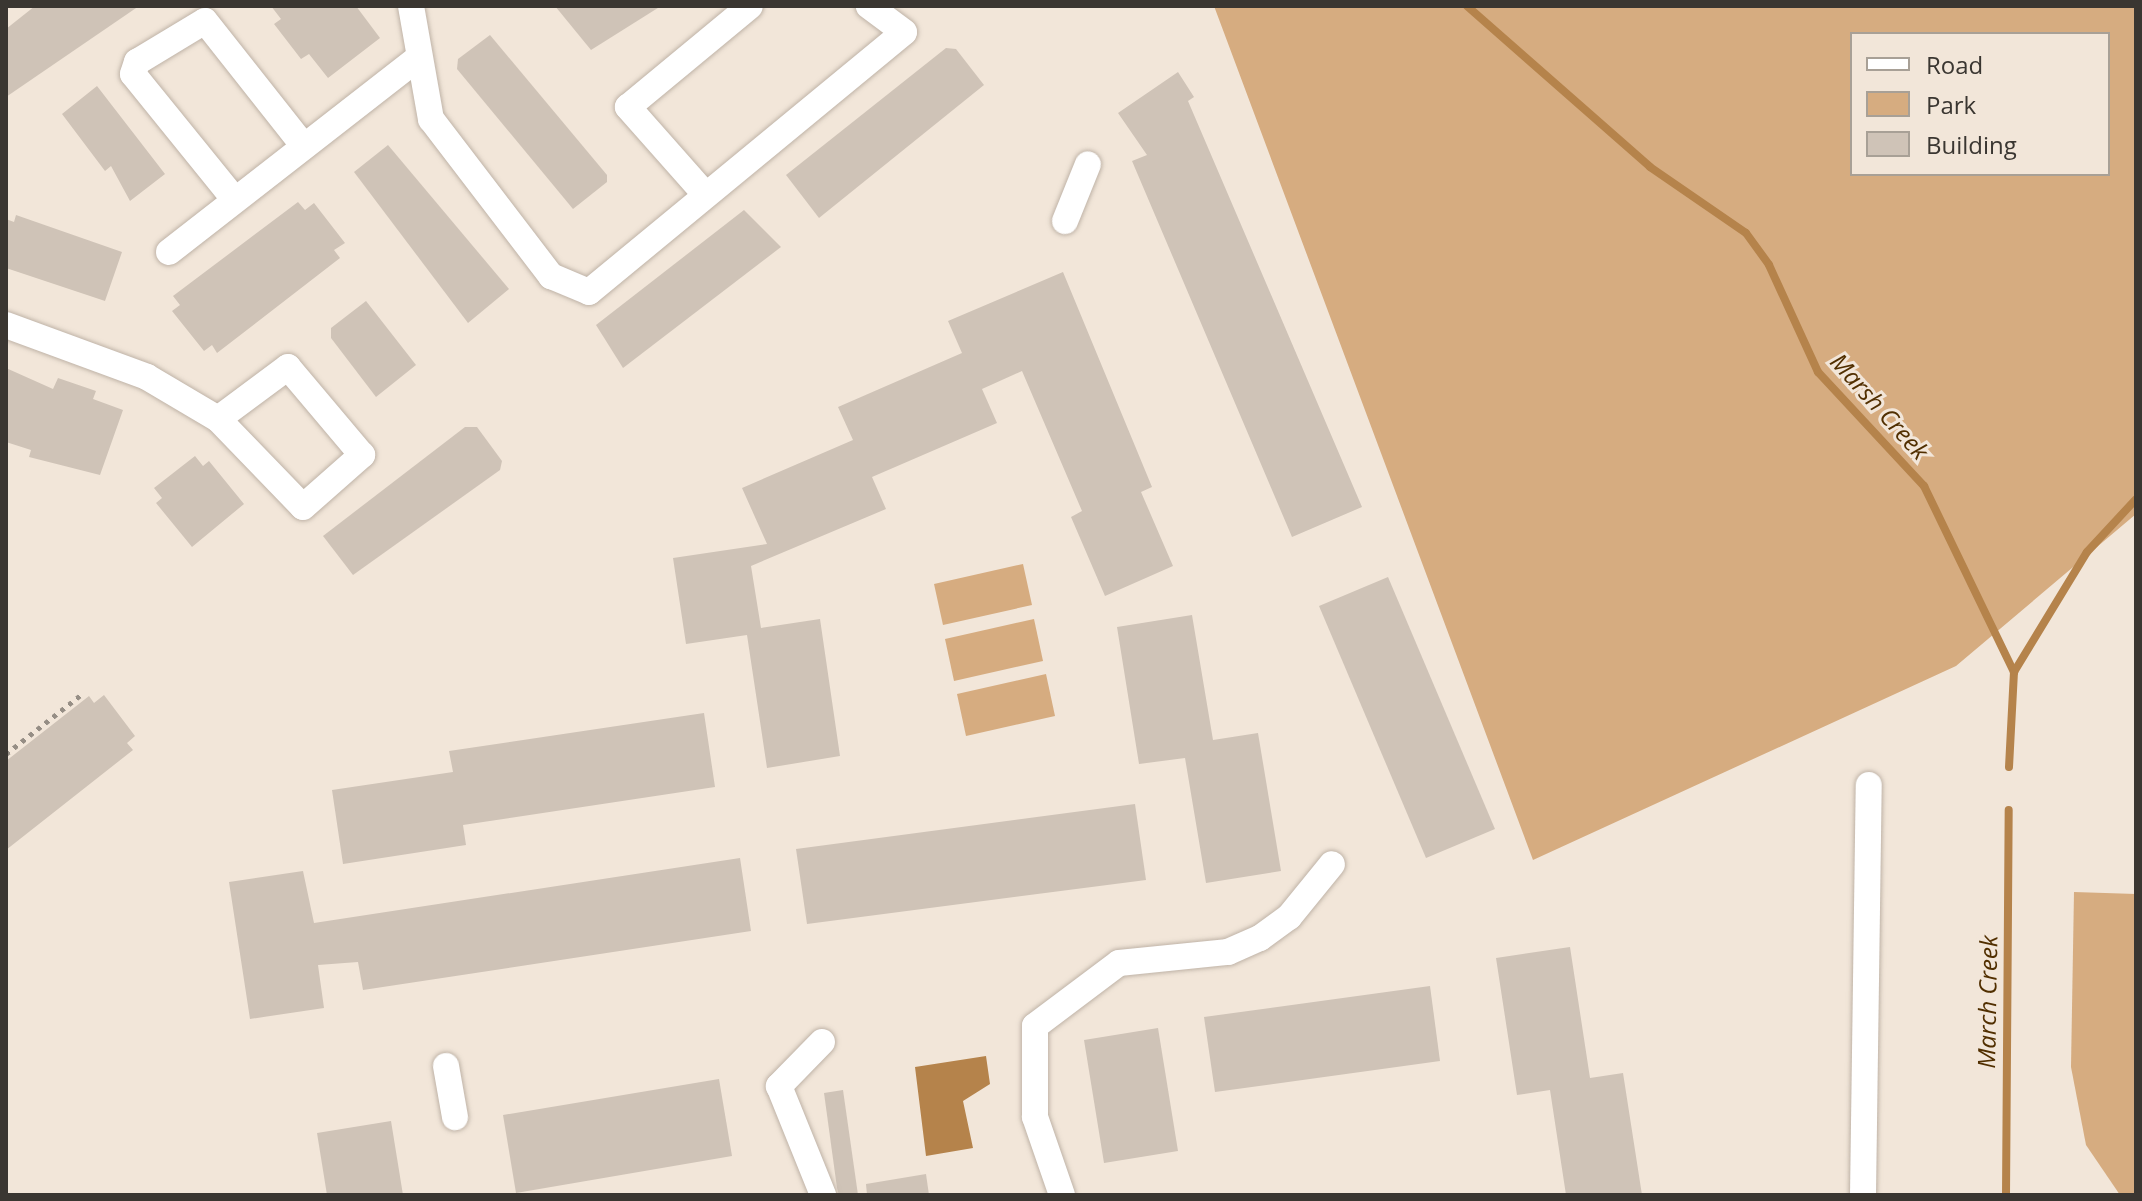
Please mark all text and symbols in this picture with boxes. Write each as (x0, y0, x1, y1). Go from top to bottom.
legend (1850, 32, 2110, 176)
text: Road (1926, 48, 1983, 81)
text: Park (1926, 88, 1976, 121)
text: Building (1926, 128, 2017, 161)
water label: Marsh Creek (1825, 347, 1935, 465)
water label: March Creek (1971, 935, 2003, 1069)

